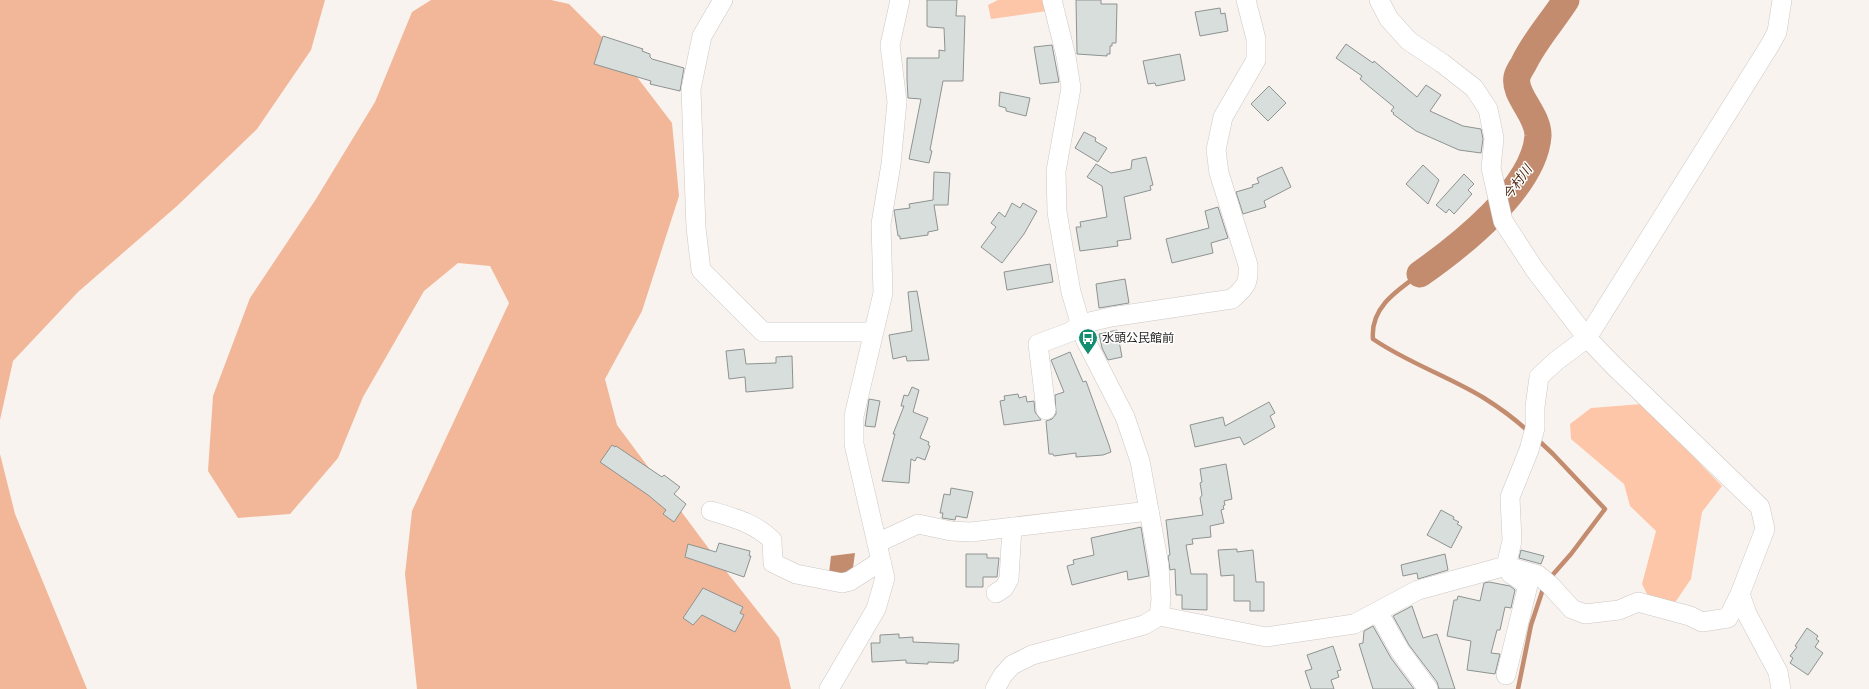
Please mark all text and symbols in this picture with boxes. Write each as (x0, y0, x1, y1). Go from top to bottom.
water label: 今村川 (1500, 160, 1536, 202)
bus stop icon: 水頭公民館前 (1077, 327, 1099, 355)
place label: 水頭公民館前 (1102, 331, 1174, 345)

